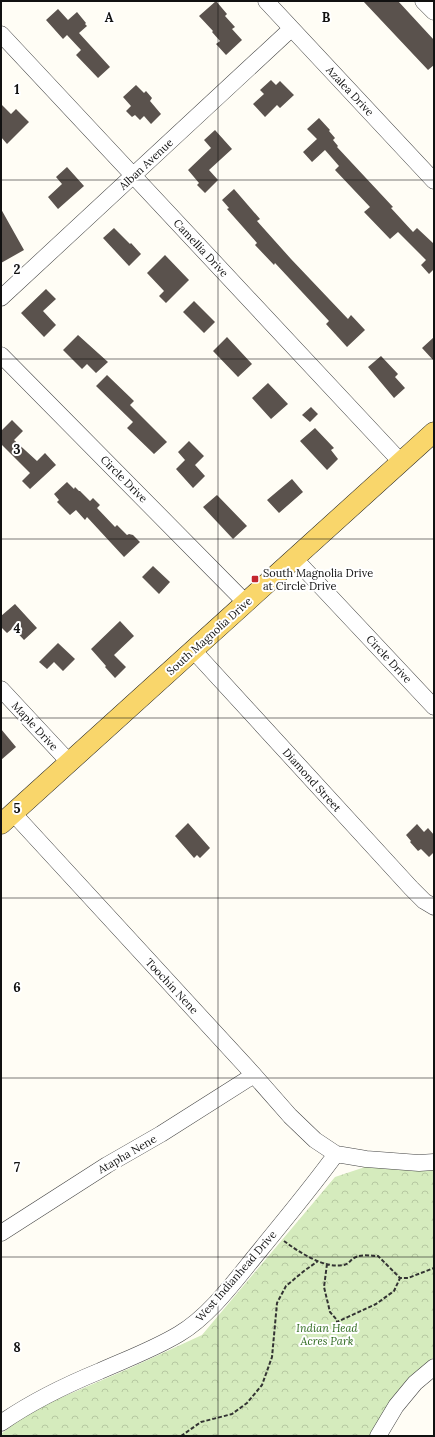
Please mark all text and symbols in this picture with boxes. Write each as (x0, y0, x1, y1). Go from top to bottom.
text: A (105, 9, 114, 26)
text: B (322, 9, 331, 26)
street label: Azalea Drive (323, 62, 377, 119)
text: 1 (14, 81, 20, 98)
street label: Alban Avenue (115, 135, 176, 193)
street label: Camellia Drive (171, 216, 231, 280)
text: 2 (14, 261, 21, 278)
text: 3 (13, 441, 21, 458)
street label: Circle Drive (98, 453, 150, 505)
place label: South Magnolia Drive at Circle Drive (263, 566, 373, 593)
marker: South Magnolia Drive at Circle Drive (250, 574, 260, 584)
street label: South Magnolia Drive (163, 594, 255, 678)
text: 4 (13, 620, 21, 637)
street label: Circle Drive (363, 632, 415, 686)
street label: Maple Drive (9, 699, 61, 753)
street label: Diamond Street (280, 745, 345, 815)
text: 5 (13, 800, 21, 817)
street label: Toochin Nene (143, 955, 201, 1017)
text: 6 (13, 979, 21, 996)
street label: Atapha Nene (94, 1132, 159, 1177)
text: 7 (14, 1159, 20, 1176)
street label: West Indianhead Drive (193, 1228, 279, 1324)
park label: Indian Head Acres Park (296, 1321, 359, 1348)
text: 8 (13, 1339, 21, 1356)

